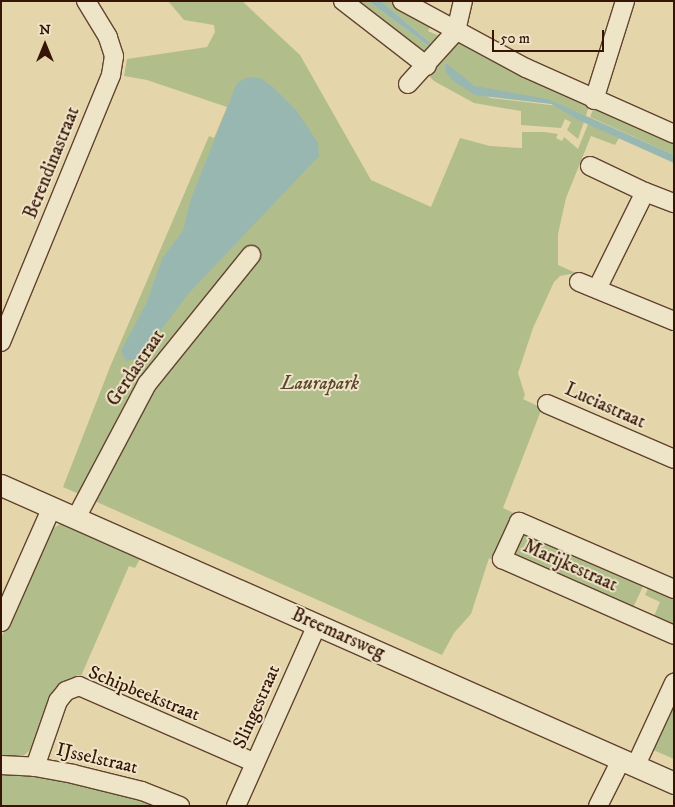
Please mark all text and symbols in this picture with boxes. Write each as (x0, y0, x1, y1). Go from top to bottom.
north arrow (20, 20, 70, 70)
scale bar (495, 20, 608, 52)
text: N (39, 21, 51, 39)
text: 50 m (500, 29, 530, 48)
street label: Berendinastraat (19, 104, 85, 222)
street label: Gerdastraat (102, 325, 170, 411)
park label: Laurapark (281, 373, 359, 395)
street label: Luciastraat (561, 378, 649, 434)
street label: Marijkestraat (519, 535, 621, 597)
street label: Breemarsweg (288, 603, 388, 665)
street label: Schipbeekstraat (85, 661, 203, 727)
street label: Slingestraat (228, 662, 286, 752)
street label: IJsselstraat (54, 739, 140, 779)

